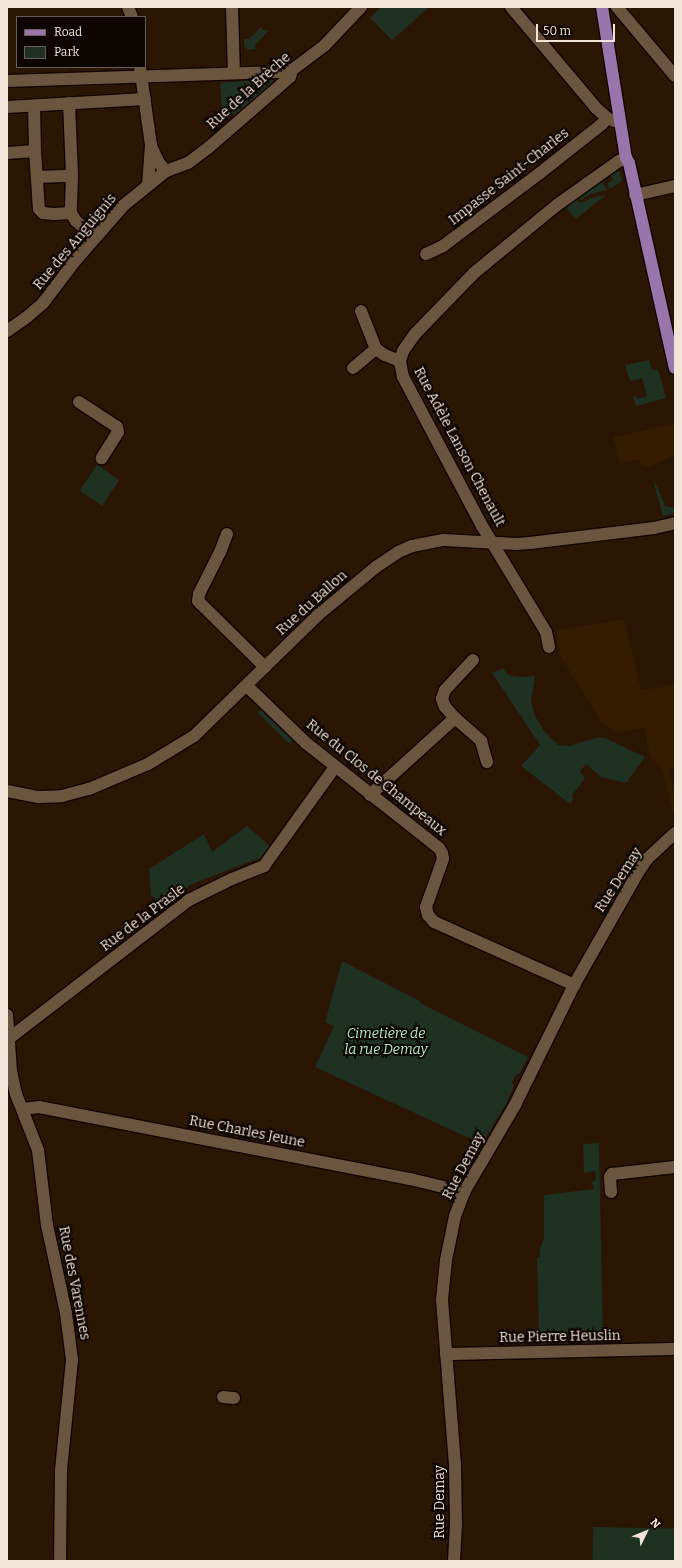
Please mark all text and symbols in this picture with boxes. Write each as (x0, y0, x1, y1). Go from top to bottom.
legend (16, 16, 146, 68)
scale bar (538, 16, 617, 42)
text: 50 m (543, 24, 571, 38)
text: Road (54, 25, 82, 39)
text: Park (54, 45, 79, 59)
street label: Rue de la Brèche (204, 49, 294, 133)
street label: Impasse Saint-Charles (446, 125, 572, 229)
street label: Rue des Anguignis (30, 191, 120, 293)
street label: Rue Adèle Lanson Chenault (410, 364, 508, 530)
street label: Rue du Ballon (273, 567, 351, 639)
street label: Rue du Clos de Champeaux (303, 716, 449, 840)
street label: Rue Demay (592, 845, 646, 915)
street label: Rue de la Prasle (98, 881, 188, 955)
park label: Cimetière de la rue Demay (344, 1026, 428, 1058)
street label: Rue Charles Jeune (188, 1113, 306, 1151)
street label: Rue Demay (439, 1130, 489, 1202)
street label: Rue des Varennes (55, 1225, 93, 1341)
street label: Rue Pierre Heuslin (499, 1328, 621, 1346)
street label: Rue Demay (432, 1465, 448, 1539)
north arrow (626, 1512, 666, 1552)
text: N (647, 1516, 663, 1531)

